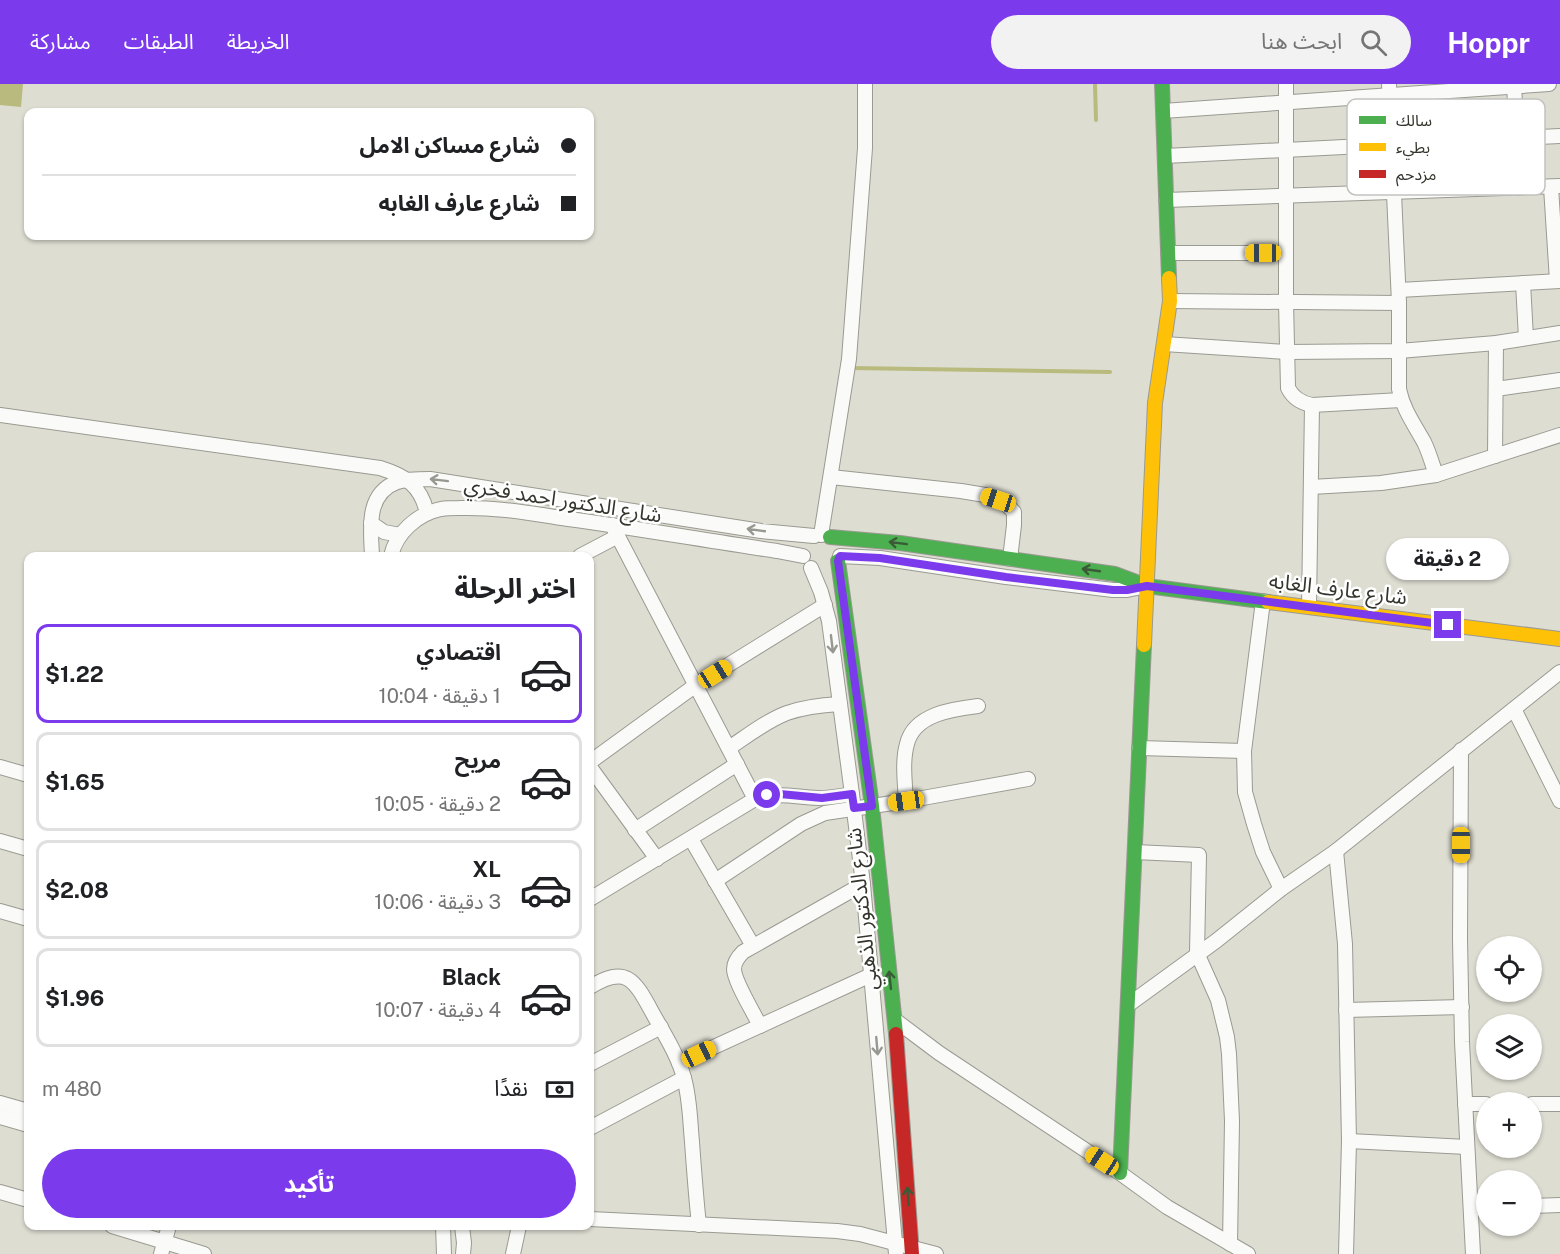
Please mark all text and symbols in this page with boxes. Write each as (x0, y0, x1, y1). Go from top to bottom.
search box (991, 15, 1411, 69)
icon: search (1357, 26, 1390, 59)
text: Hoppr (1447, 26, 1530, 59)
text: ابحث هنا (1261, 28, 1342, 54)
text: مشاركة (30, 29, 91, 54)
text: الطبقات (124, 29, 194, 54)
text: الخريطة (227, 29, 290, 54)
legend (1347, 99, 1545, 195)
text: سالك (1396, 111, 1432, 130)
text: شارع مساكن الامل (360, 132, 540, 158)
text: بطيء (1396, 138, 1430, 160)
text: مزدحم (1396, 165, 1436, 187)
text: شارع عارف الغابه (379, 190, 540, 216)
car (1245, 244, 1281, 262)
street label: شارع الدكتور احمد فخري (462, 472, 664, 531)
one-way arrow (429, 474, 449, 485)
car (978, 486, 1018, 514)
one-way arrow (746, 525, 766, 536)
one-way arrow (888, 537, 908, 548)
callout: 2 دقيقة (1386, 538, 1510, 580)
text: 2 دقيقة (1414, 547, 1481, 571)
one-way arrow (1081, 565, 1101, 576)
street label: شارع عارف الغابه (1267, 568, 1409, 612)
text: اختر الرحلة (455, 572, 576, 604)
route end (1434, 611, 1461, 638)
one-way arrow (827, 634, 838, 653)
text: اقتصادي (416, 639, 501, 665)
icon: car (519, 647, 573, 701)
car (695, 657, 735, 691)
text: $1.22 (45, 661, 104, 687)
text: 1 دقيقة · 10:04 (379, 684, 501, 708)
text: مريح (455, 747, 501, 773)
icon: car (519, 755, 573, 809)
text: $1.65 (45, 769, 105, 795)
route start (753, 781, 780, 808)
car (887, 790, 925, 812)
text: 2 دقيقة · 10:05 (375, 792, 501, 816)
street label: شارع الدكتور الذهبي (841, 826, 886, 992)
car (1452, 827, 1470, 863)
text: XL (473, 856, 501, 882)
icon: car (519, 863, 573, 917)
text: $2.08 (45, 877, 109, 903)
text: 3 دقيقة · 10:06 (374, 890, 501, 914)
map controls (1476, 936, 1542, 1236)
button: locate (1476, 936, 1542, 1002)
text: Black (442, 964, 501, 990)
icon: car (519, 971, 573, 1025)
one-way arrow (885, 971, 896, 991)
text: $1.96 (45, 985, 104, 1011)
text: 4 دقيقة · 10:07 (375, 998, 501, 1022)
button: layers (1476, 1014, 1542, 1080)
one-way arrow (872, 1036, 883, 1056)
car (679, 1038, 719, 1070)
icon: cash (543, 1073, 576, 1106)
text: نقدًا (494, 1075, 528, 1101)
text: 480 m (42, 1077, 102, 1101)
button: + (1476, 1092, 1542, 1158)
car (1082, 1144, 1122, 1178)
button: تأكيد (42, 1149, 576, 1218)
button: − (1476, 1170, 1542, 1236)
one-way arrow (902, 1186, 913, 1206)

